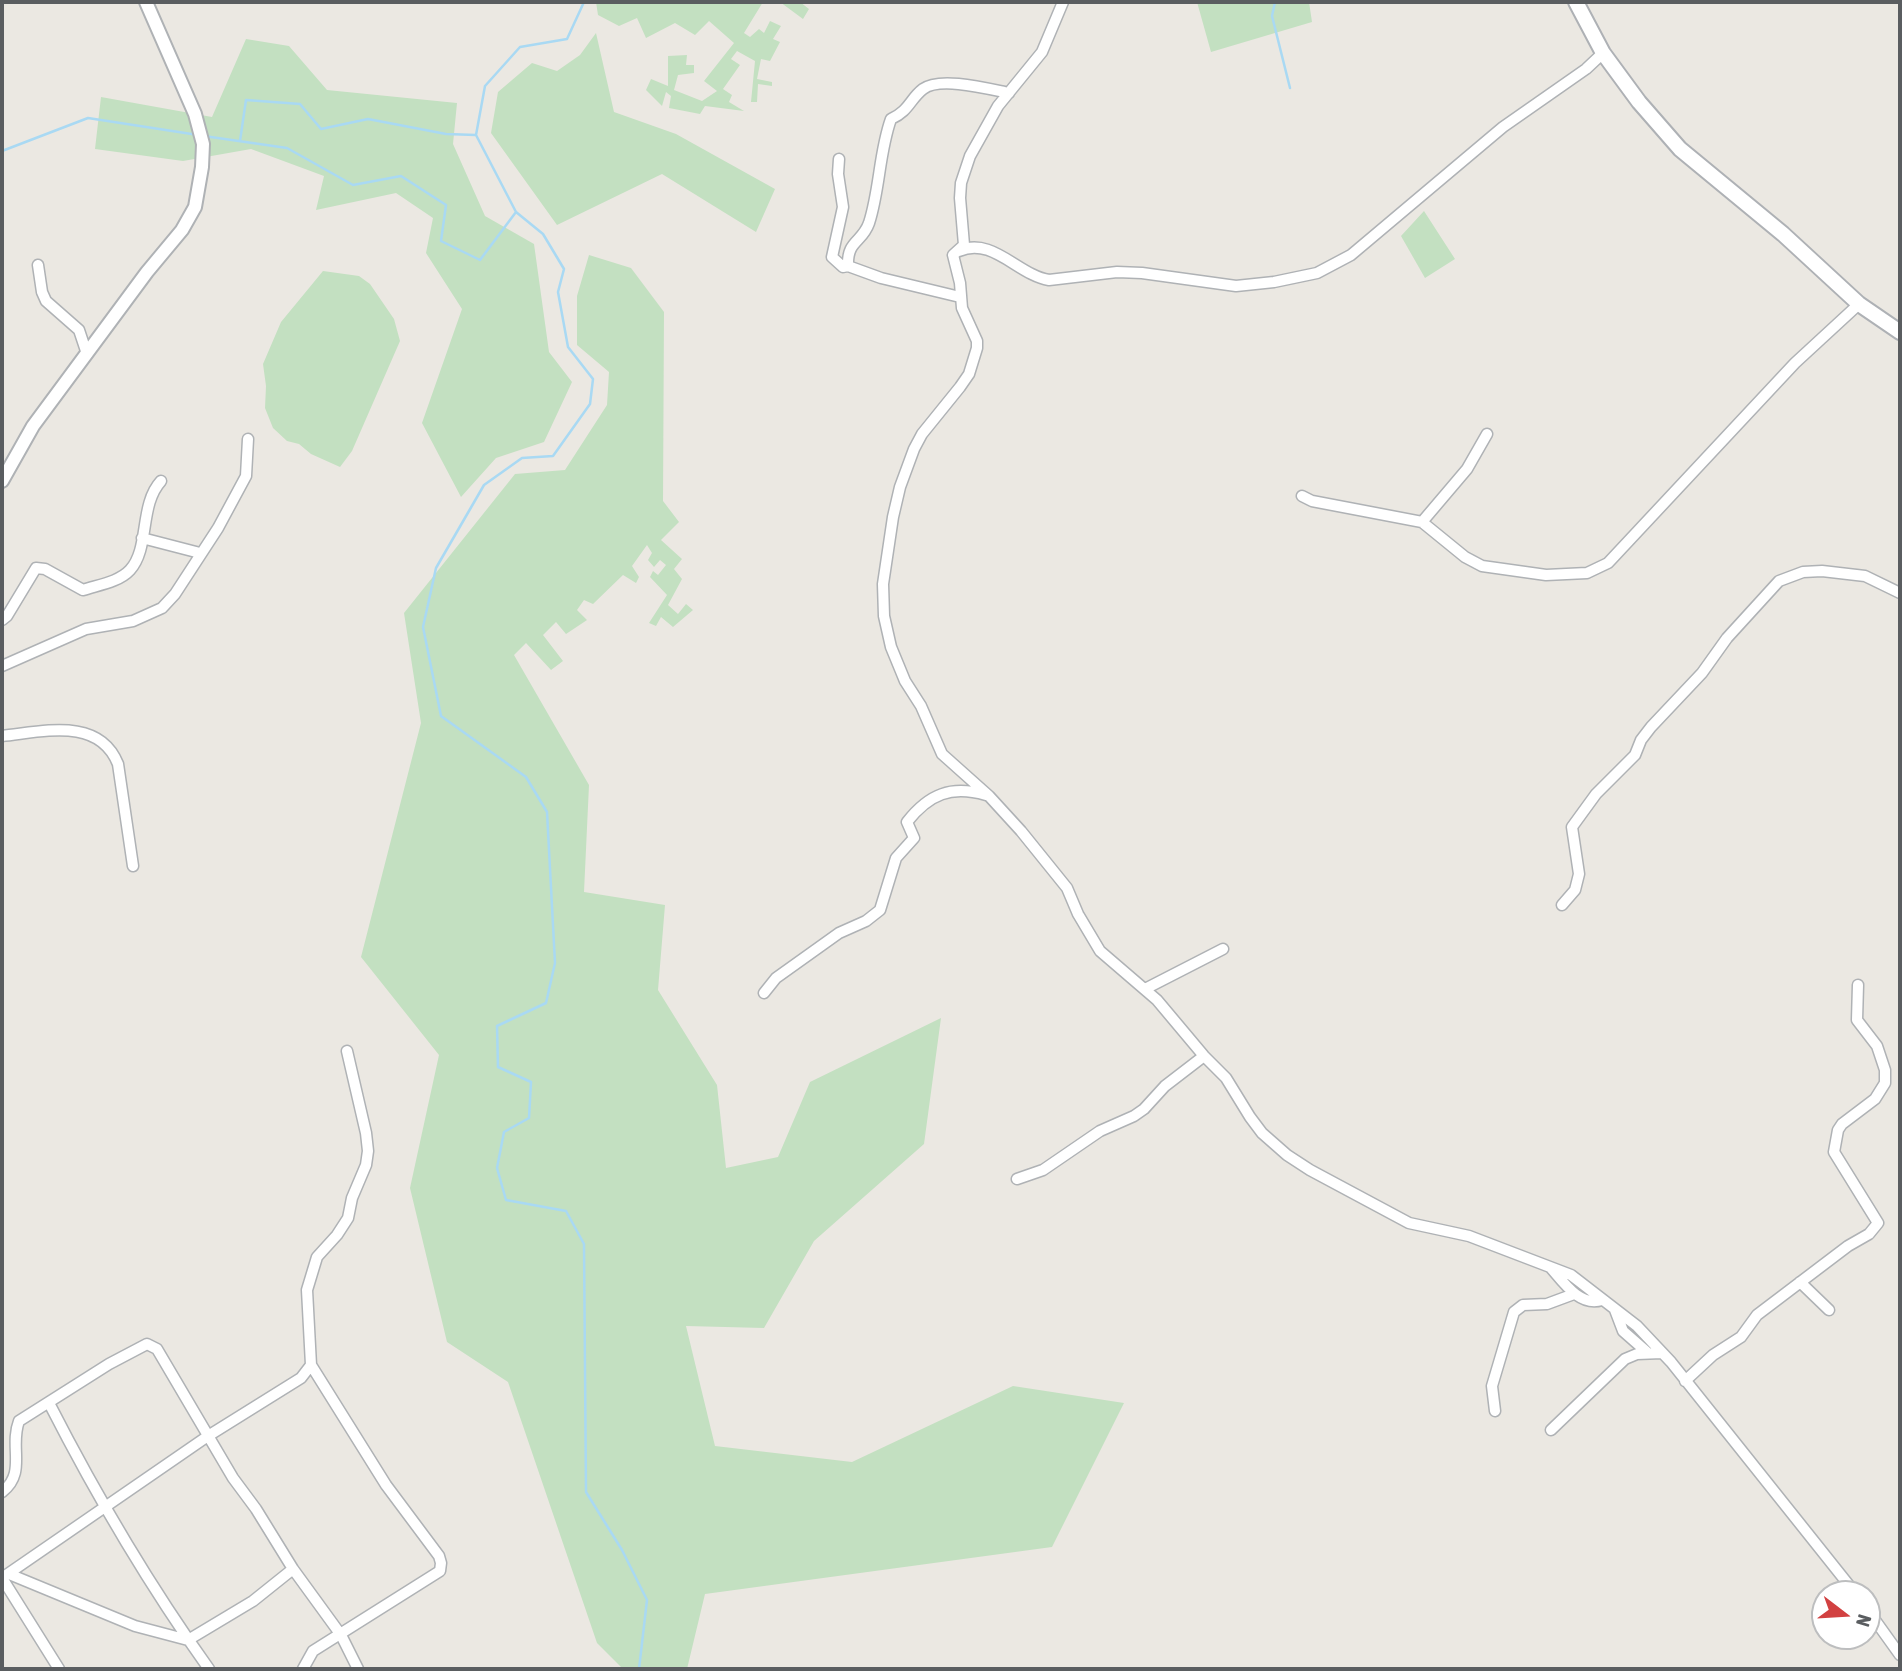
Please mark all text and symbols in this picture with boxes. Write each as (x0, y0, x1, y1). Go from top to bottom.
north arrow (1811, 1580, 1881, 1650)
text: N (1852, 1612, 1876, 1629)

